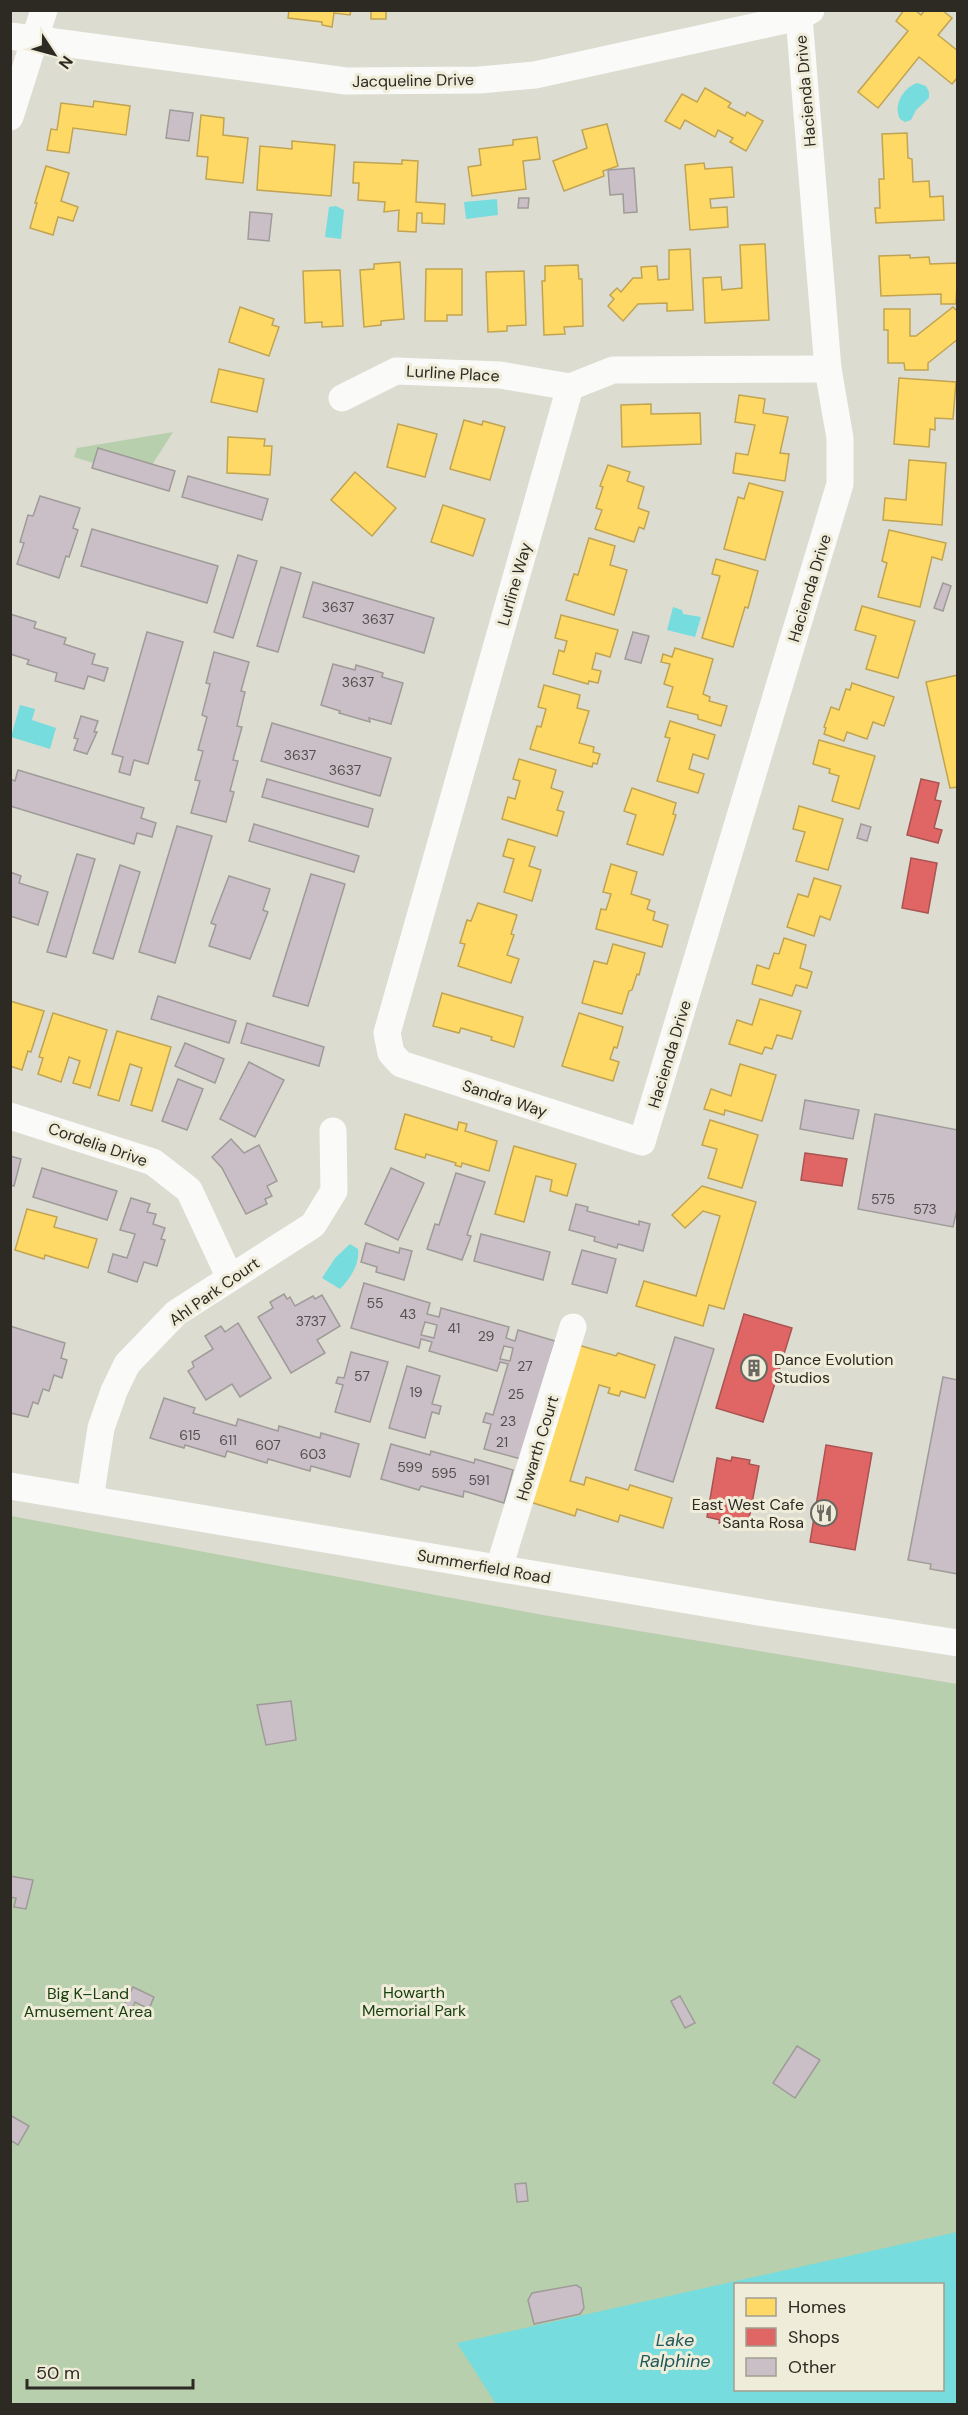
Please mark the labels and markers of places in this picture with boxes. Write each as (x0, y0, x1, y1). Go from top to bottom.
place label: Dance Evolution Studios (774, 1349, 893, 1388)
building icon: Dance Evolution Studios (739, 1353, 769, 1383)
place label: East West Cafe Santa Rosa (692, 1494, 804, 1533)
restaurant icon: East West Cafe Santa Rosa (809, 1498, 839, 1528)

